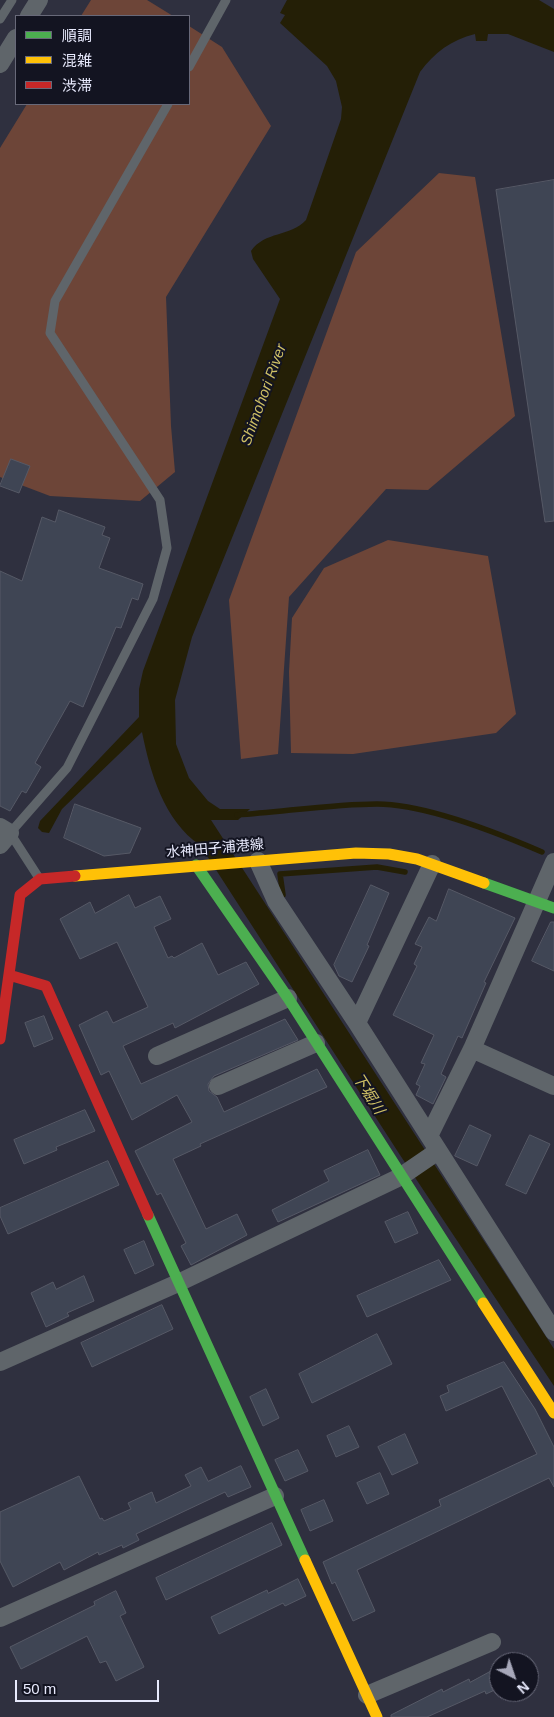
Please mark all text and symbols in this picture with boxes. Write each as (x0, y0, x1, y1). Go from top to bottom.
legend (15, 15, 190, 105)
text: 順調 (62, 27, 92, 44)
text: 混雑 (62, 52, 92, 69)
text: 渋滞 (62, 77, 92, 94)
water label: Shimohori River (237, 342, 291, 448)
street label: 水神田子浦港線 (165, 836, 265, 862)
water label: 下堀川 (348, 1070, 388, 1118)
north arrow (489, 1652, 539, 1702)
scale bar (18, 1670, 161, 1702)
text: N (514, 1678, 532, 1697)
text: 50 m (23, 1680, 56, 1697)

